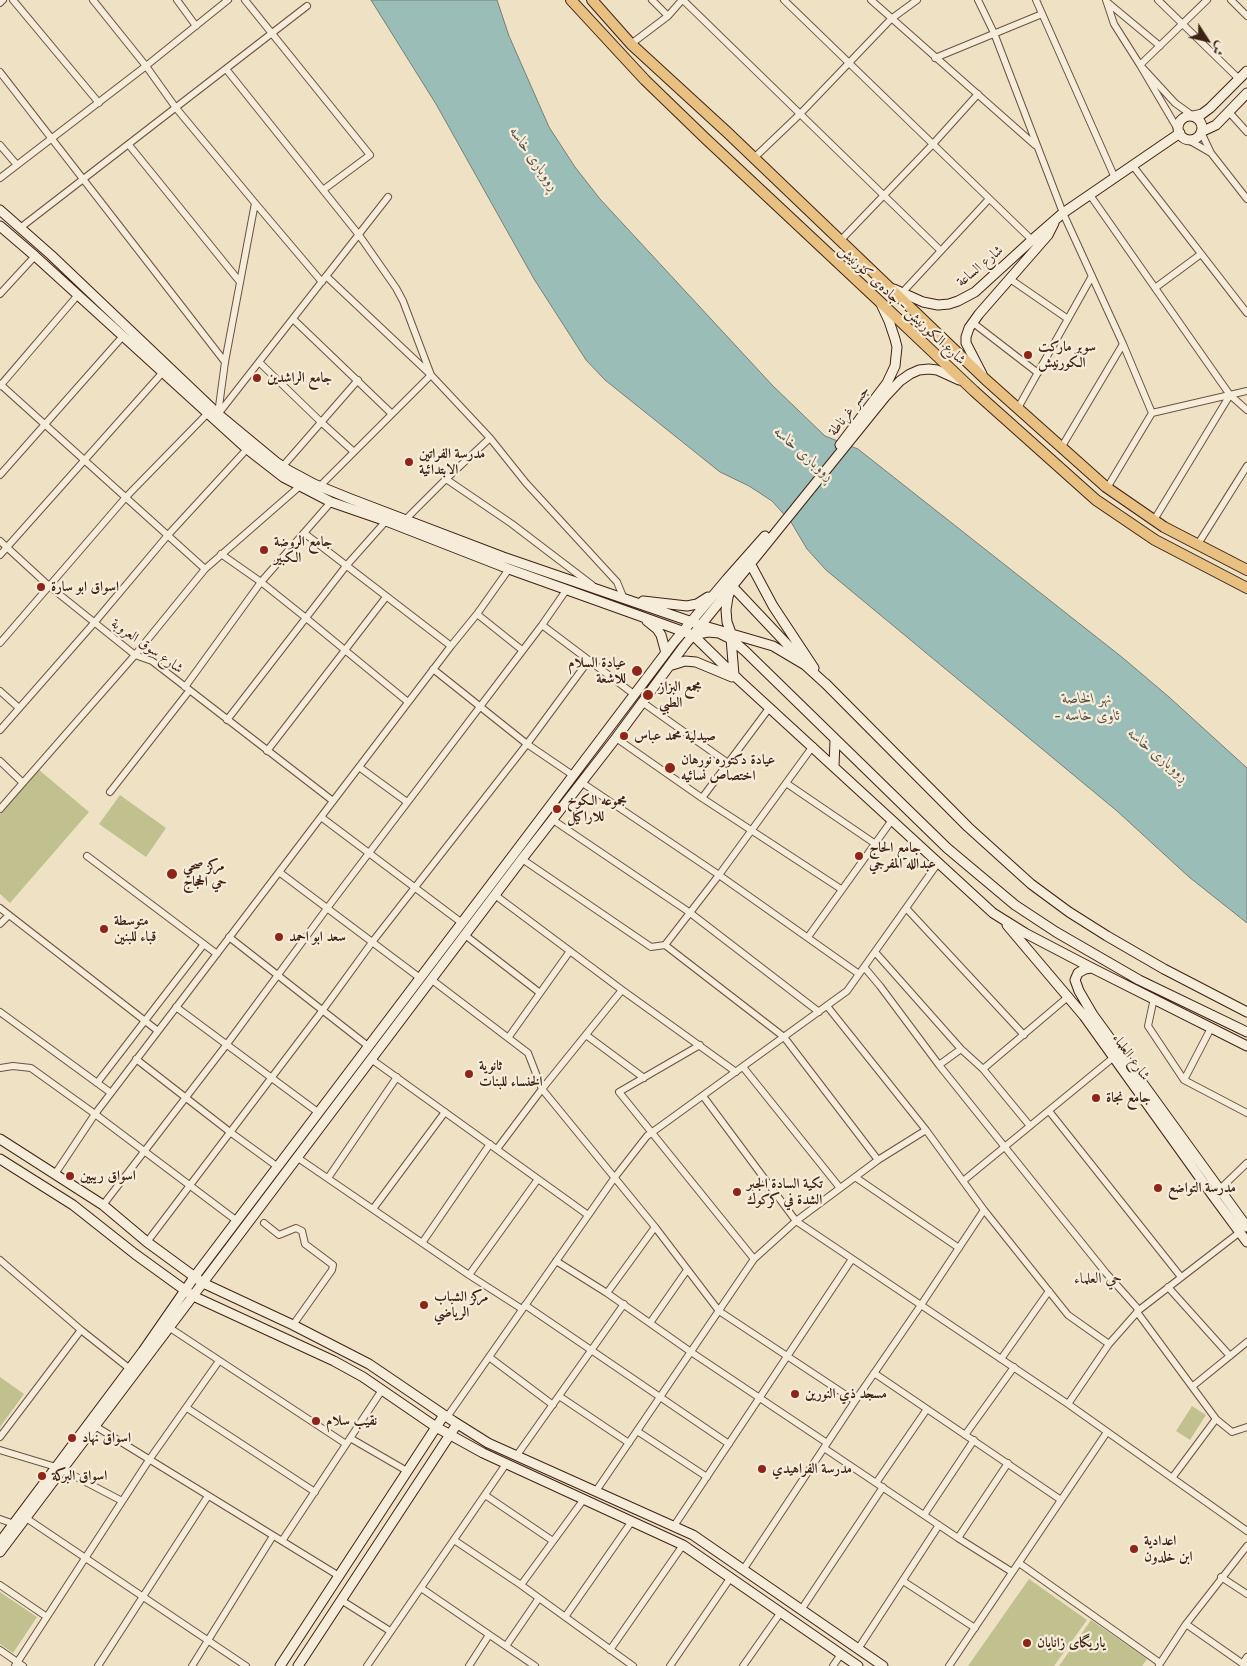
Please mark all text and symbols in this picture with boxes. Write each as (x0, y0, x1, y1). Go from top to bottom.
north arrow (1182, 15, 1232, 65)
text: ش (1208, 38, 1231, 59)
water label: ڕووباری خاسە (505, 124, 563, 194)
street label: شارع الكورنيش - جادەی کۆرنیش (835, 242, 969, 368)
street label: شارع الساعة (953, 242, 1007, 290)
place label: سوبر ماركت الكورنيش (1038, 339, 1096, 372)
marker: سوبر ماركت الكورنيش (1022, 349, 1034, 361)
place label: جامع الراشدين (267, 370, 332, 386)
marker: جامع الراشدين (251, 372, 263, 384)
street label: جسر غرناطة (825, 383, 873, 439)
water label: ڕووباری خاسە (770, 423, 838, 485)
place label: مدرسة الفراتين الابتدائية (419, 446, 485, 478)
marker: مدرسة الفراتين الابتدائية (403, 456, 415, 468)
place label: جامع الروضة الكبير (274, 534, 332, 566)
marker: جامع الروضة الكبير (258, 544, 270, 556)
place label: اسواق ابو سارة (51, 579, 119, 595)
marker: اسواق ابو سارة (35, 581, 47, 593)
street label: شارع سوق العروبة (108, 615, 186, 677)
place label: عيادة السلام للاشعة (568, 655, 626, 688)
marker: عيادة السلام للاشعة (630, 664, 644, 678)
place label: مجمع البزاز الطبي (659, 679, 701, 712)
marker: مجمع البزاز الطبي (641, 688, 655, 702)
water label: نهر الخاصة - ئاوی خاسە (1054, 690, 1120, 725)
water label: ڕووباری خاسە (1124, 724, 1192, 786)
place label: صيدلية محمد عباس (634, 728, 716, 744)
marker: صيدلية محمد عباس (618, 730, 630, 742)
place label: عيادة دكتوره نورهان اختصاص نسائيه (681, 752, 775, 784)
marker: عيادة دكتوره نورهان اختصاص نسائيه (663, 761, 677, 775)
place label: مجموعه الكوخ للاراكيل (567, 793, 627, 826)
marker: مجموعه الكوخ للاراكيل (551, 803, 563, 815)
place label: جامع الحاج عبدالله المفرجي (869, 840, 936, 872)
marker: جامع الحاج عبدالله المفرجي (853, 850, 865, 862)
place label: مركز صحي حي الحجاج (183, 858, 227, 890)
marker: مركز صحي حي الحجاج (165, 867, 179, 881)
place label: متوسطة قباء للبنين (114, 913, 156, 946)
marker: متوسطة قباء للبنين (98, 923, 110, 935)
place label: سعد ابو احمد (289, 929, 346, 945)
marker: سعد ابو احمد (273, 931, 285, 943)
street label: شارع العلماء (1108, 1030, 1154, 1084)
place label: ثانوية الخنساء للبنات (479, 1058, 543, 1090)
marker: ثانوية الخنساء للبنات (463, 1068, 475, 1080)
place label: جامع نجاة (1106, 1090, 1151, 1106)
marker: جامع نجاة (1090, 1092, 1102, 1104)
place label: اسواق ريبين (80, 1168, 136, 1184)
marker: اسواق ريبين (64, 1170, 76, 1182)
place label: تكية السادة الجبر الشدة في كركوك (747, 1176, 823, 1208)
place label: مدرسة التواضع (1168, 1180, 1236, 1196)
marker: مدرسة التواضع (1152, 1182, 1164, 1194)
marker: تكية السادة الجبر الشدة في كركوك (731, 1186, 743, 1198)
district label: حي العلماء (1074, 1270, 1122, 1288)
place label: مركز الشباب الرياضي (434, 1289, 488, 1321)
marker: مركز الشباب الرياضي (418, 1299, 430, 1311)
place label: مسجد ذي النورين (805, 1386, 887, 1402)
marker: مسجد ذي النورين (789, 1388, 801, 1400)
place label: نقيب سلام (326, 1413, 377, 1429)
marker: نقيب سلام (310, 1415, 322, 1427)
place label: اسواق نهاد (82, 1430, 131, 1446)
marker: اسواق نهاد (66, 1432, 78, 1444)
place label: مدرسة الفراهيدي (772, 1461, 852, 1477)
marker: مدرسة الفراهيدي (756, 1463, 768, 1475)
place label: اسواق البركة (52, 1468, 107, 1484)
marker: اسواق البركة (36, 1470, 48, 1482)
place label: اعدادية ابن خلدون (1144, 1533, 1193, 1565)
marker: اعدادية ابن خلدون (1128, 1543, 1140, 1555)
place label: یاریگای زانایان (1037, 1635, 1105, 1651)
marker: یاریگای زانایان (1021, 1637, 1033, 1649)

